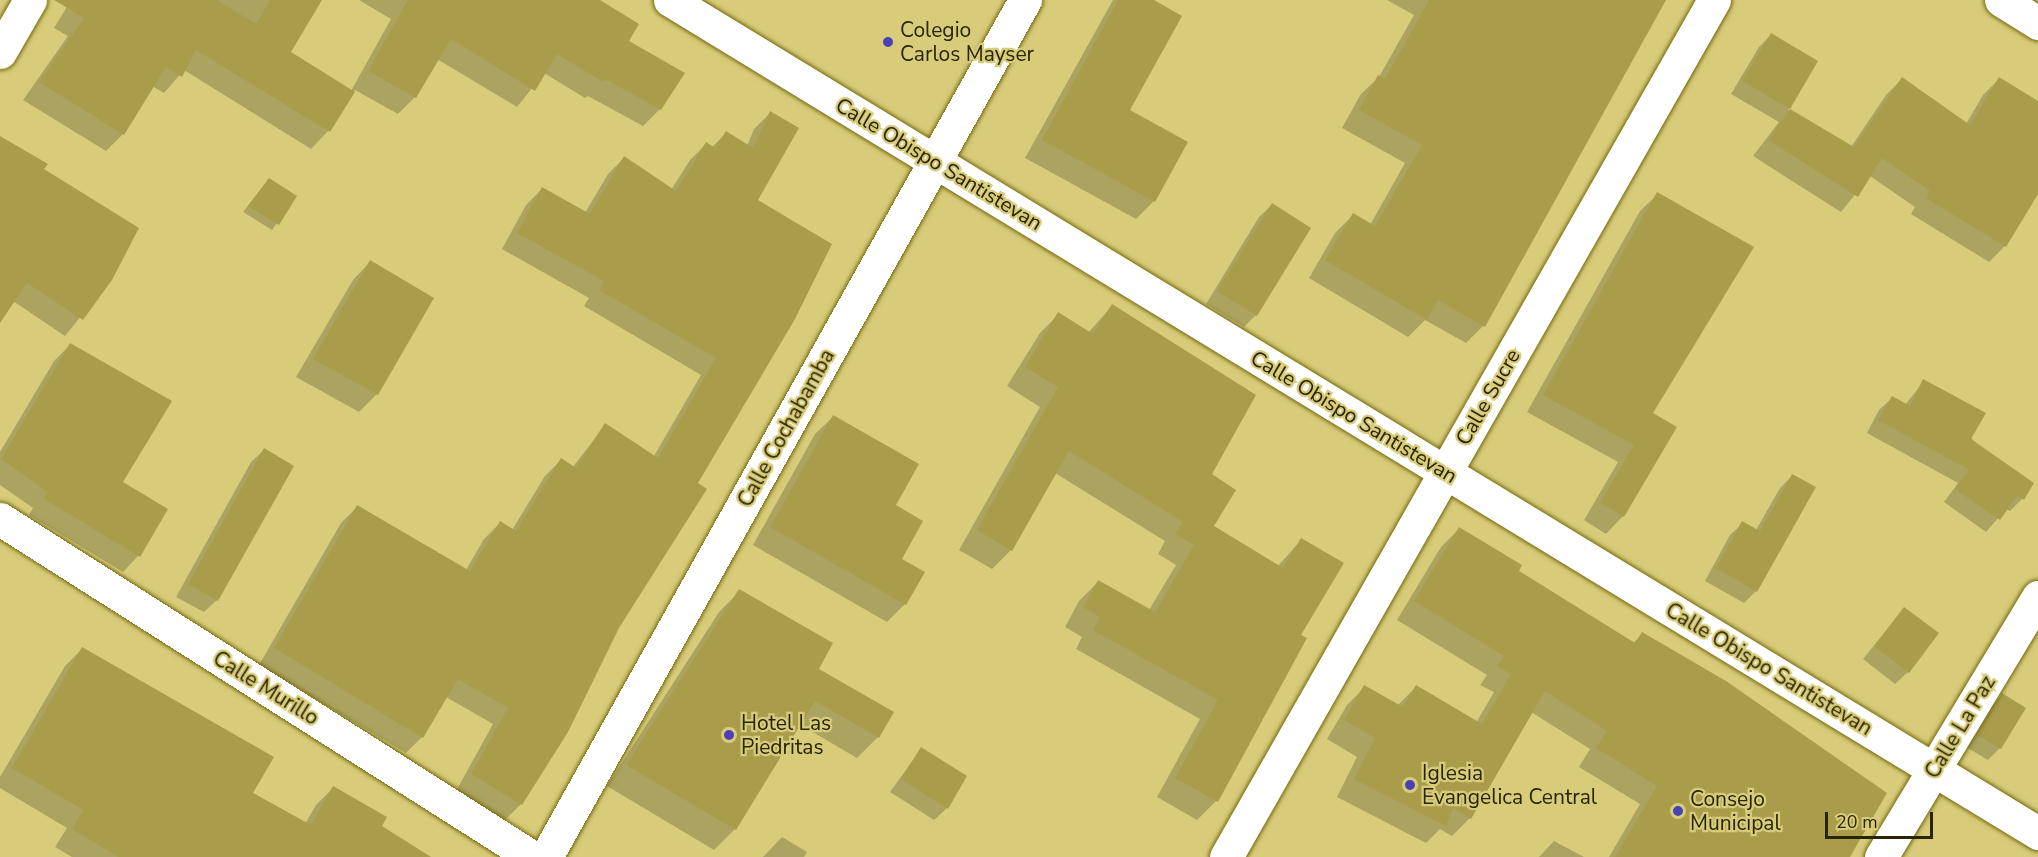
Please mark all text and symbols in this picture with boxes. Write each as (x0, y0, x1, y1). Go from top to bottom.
place label: Colegio Carlos Mayser (900, 17, 1034, 67)
marker: Colegio Carlos Mayser (881, 35, 895, 49)
street label: Calle Obispo Santistevan (831, 92, 1047, 236)
street label: Calle Sucre (1450, 344, 1526, 450)
street label: Calle Cochabamba (732, 345, 840, 511)
street label: Calle Obispo Santistevan (1246, 345, 1462, 489)
street label: Calle Obispo Santistevan (1661, 597, 1877, 741)
street label: Calle Murillo (208, 646, 324, 730)
street label: Calle La Paz (1919, 671, 2001, 783)
place label: Hotel Las Piedritas (741, 710, 831, 760)
marker: Hotel Las Piedritas (722, 728, 736, 742)
place label: Iglesia Evangelica Central (1422, 760, 1597, 810)
marker: Iglesia Evangelica Central (1403, 778, 1417, 792)
place label: Consejo Municipal (1690, 786, 1781, 836)
scale bar (1828, 800, 1936, 838)
marker: Consejo Municipal (1671, 804, 1685, 818)
text: 20 m (1836, 810, 1878, 834)

